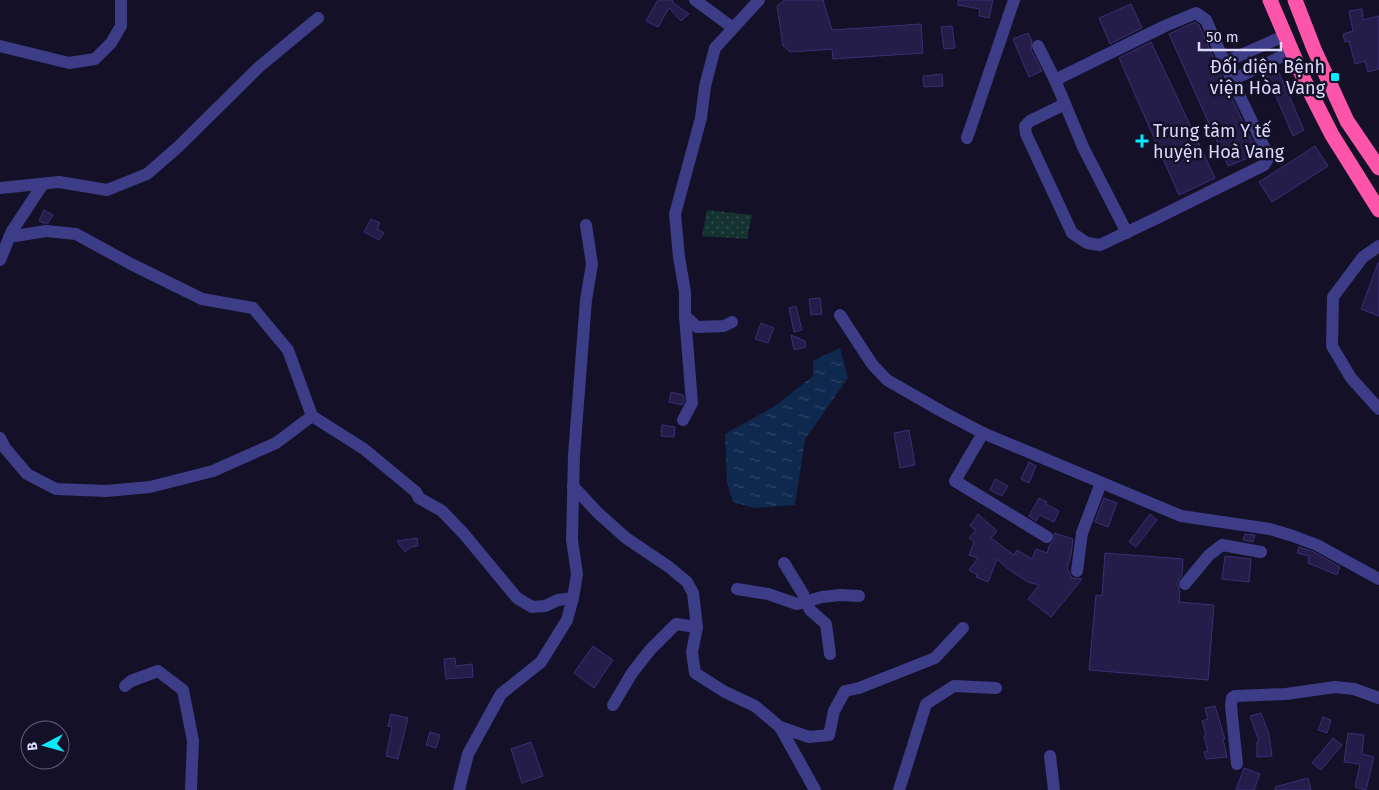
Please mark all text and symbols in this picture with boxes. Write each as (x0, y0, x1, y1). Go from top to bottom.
scale bar (1199, 20, 1282, 52)
text: 50 m (1206, 28, 1239, 46)
place label: Đối diện Bệnh viện Hòa Vang (1210, 56, 1326, 99)
marker: Đối diện Bệnh viện Hòa Vang (1329, 71, 1341, 83)
place label: Trung tâm Y tế huyện Hoà Vang (1153, 120, 1285, 163)
marker: Trung tâm Y tế huyện Hoà Vang (1135, 134, 1149, 148)
north arrow (20, 720, 70, 770)
text: B (24, 741, 41, 751)

